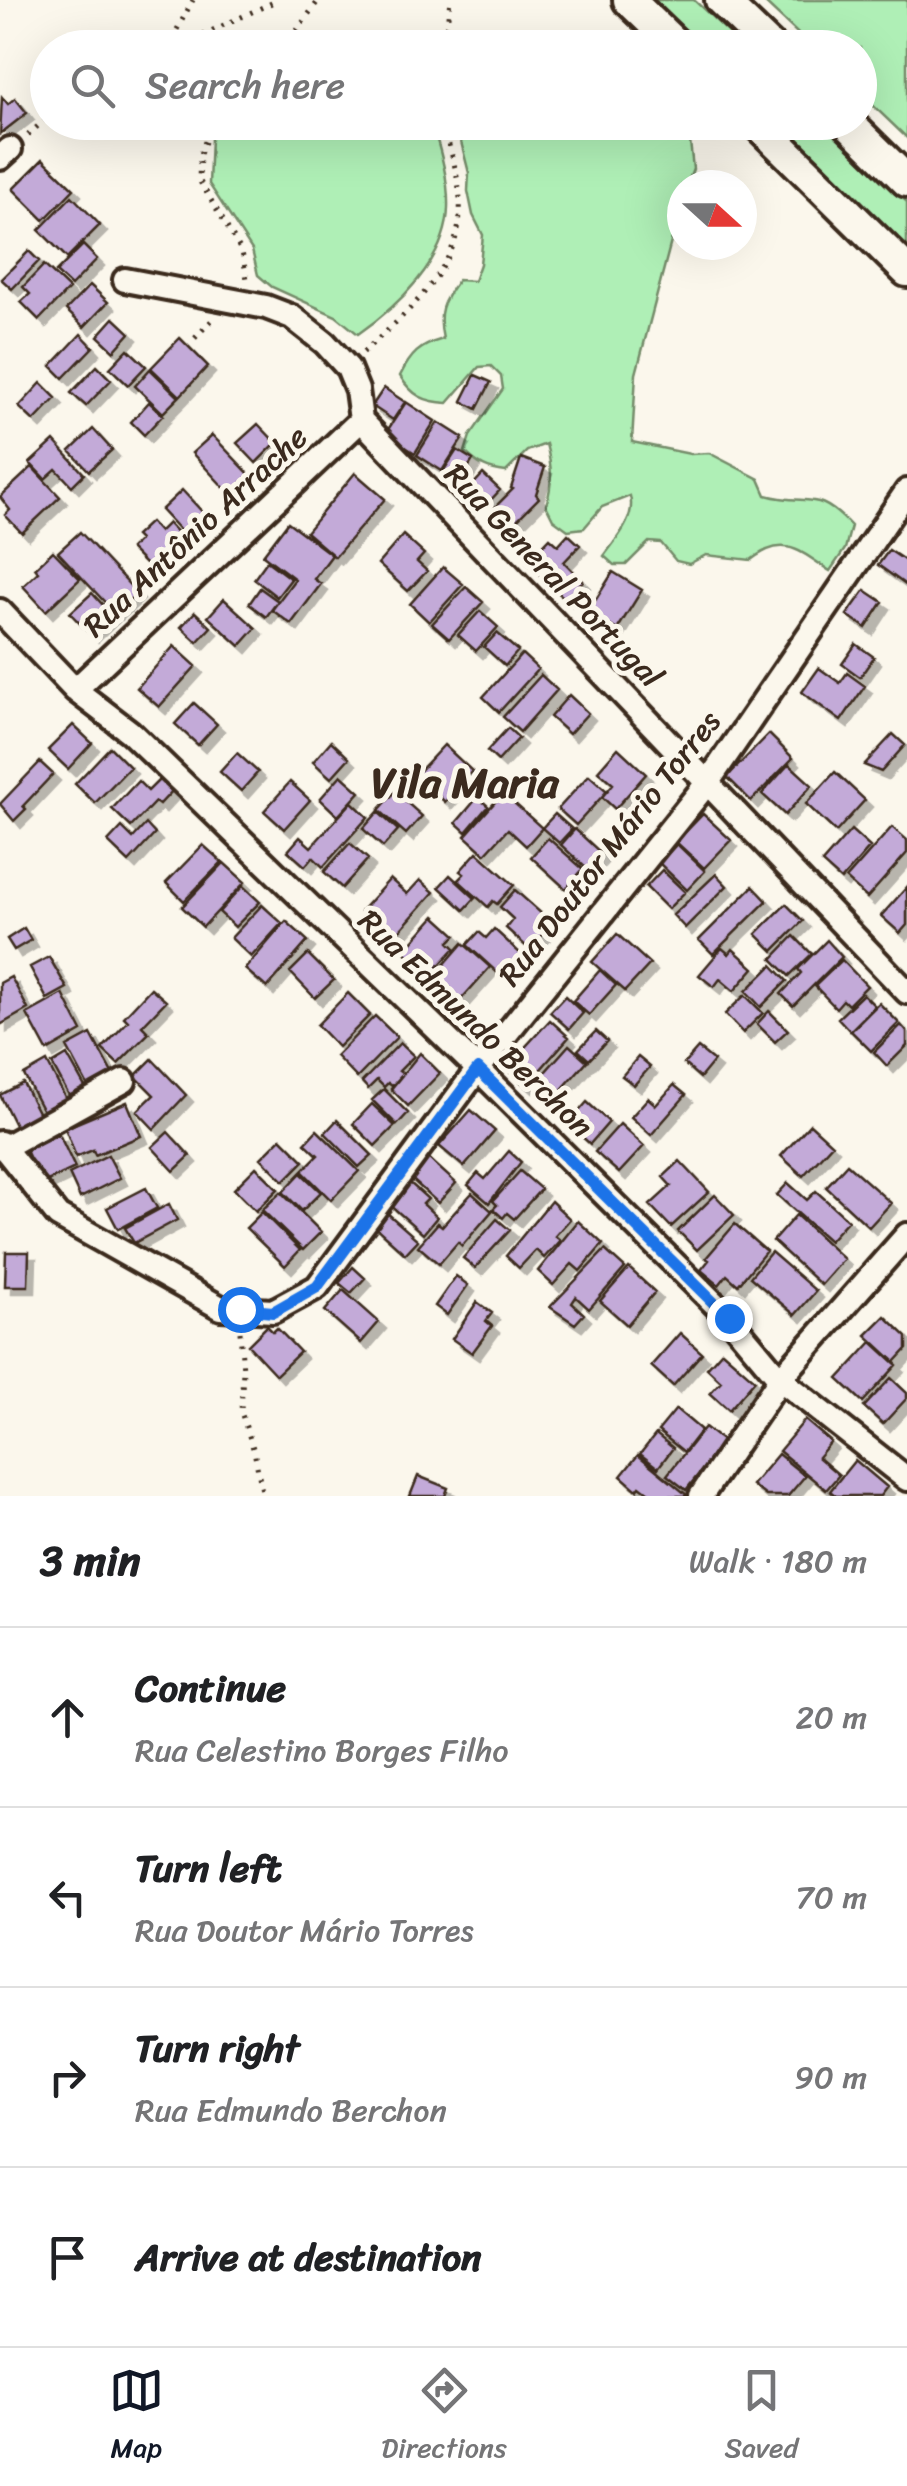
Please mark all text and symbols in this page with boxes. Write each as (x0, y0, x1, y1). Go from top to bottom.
search box (30, 30, 877, 140)
text: Search here (145, 52, 345, 119)
icon: search (65, 58, 120, 113)
north arrow (667, 170, 757, 260)
street label: Rua Antônio Arrache (69, 411, 322, 652)
street label: Rua General Portugal (430, 449, 678, 703)
street label: Rua Doutor Mário Torres (483, 697, 736, 999)
district label: Vila Maria (371, 746, 560, 820)
street label: Rua Edmundo Berchon (344, 895, 608, 1152)
route start (218, 1287, 264, 1333)
route end (707, 1296, 753, 1342)
text: 3 min (40, 1524, 140, 1598)
text: Walk · 180 m (689, 1533, 867, 1590)
text: Continue (135, 1655, 286, 1722)
text: 20 m (795, 1689, 867, 1746)
icon: ahead (40, 1690, 95, 1745)
text: Rua Celestino Borges Filho (135, 1722, 508, 1779)
text: Turn left (135, 1835, 281, 1902)
text: 70 m (796, 1869, 867, 1926)
icon: left (40, 1870, 95, 1925)
text: Rua Doutor Mário Torres (135, 1902, 474, 1959)
text: Turn right (135, 2015, 300, 2082)
text: 90 m (794, 2049, 867, 2106)
icon: right (40, 2050, 95, 2105)
text: Rua Edmundo Berchon (135, 2082, 447, 2139)
text: Arrive at destination (135, 2224, 482, 2291)
icon: arrive (40, 2230, 95, 2285)
tab: Map (109, 2363, 164, 2472)
tab: Directions (381, 2363, 507, 2472)
tab: Saved (724, 2363, 798, 2472)

